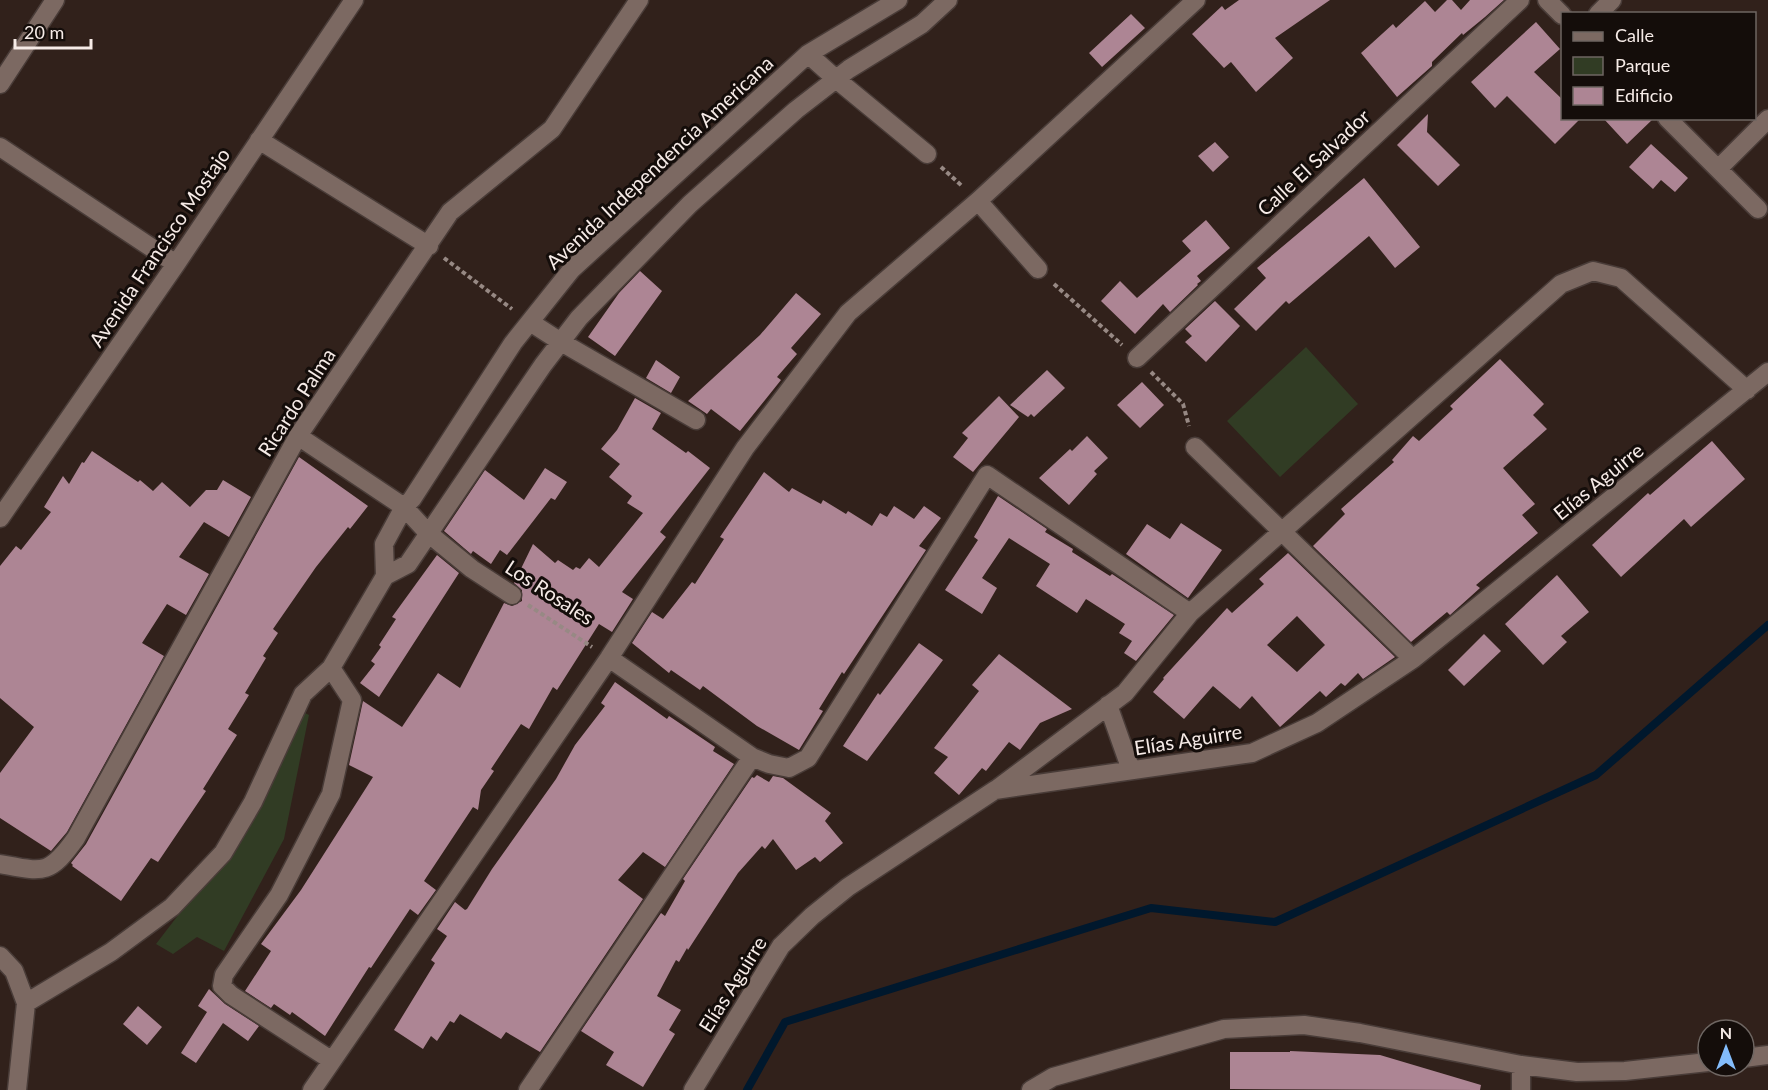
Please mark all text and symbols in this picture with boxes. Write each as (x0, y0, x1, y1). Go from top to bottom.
scale bar (15, 12, 92, 50)
legend (1561, 12, 1756, 120)
text: 20 m (24, 21, 64, 43)
text: Calle (1615, 24, 1654, 46)
street label: Avenida Independencia Americana (540, 50, 778, 274)
text: Parque (1615, 54, 1670, 76)
text: Edificio (1615, 84, 1673, 106)
street label: Calle El Salvador (1252, 103, 1375, 220)
street label: Avenida Francisco Mostajo (83, 143, 235, 351)
street label: Ricardo Palma (252, 343, 340, 461)
street label: Elías Aguirre (1548, 437, 1648, 525)
street label: Los Rosales (501, 555, 599, 629)
street label: Elías Aguirre (1132, 719, 1244, 759)
street label: Elías Aguirre (693, 932, 771, 1036)
north arrow (1696, 1018, 1756, 1078)
text: N (1720, 1023, 1732, 1042)

